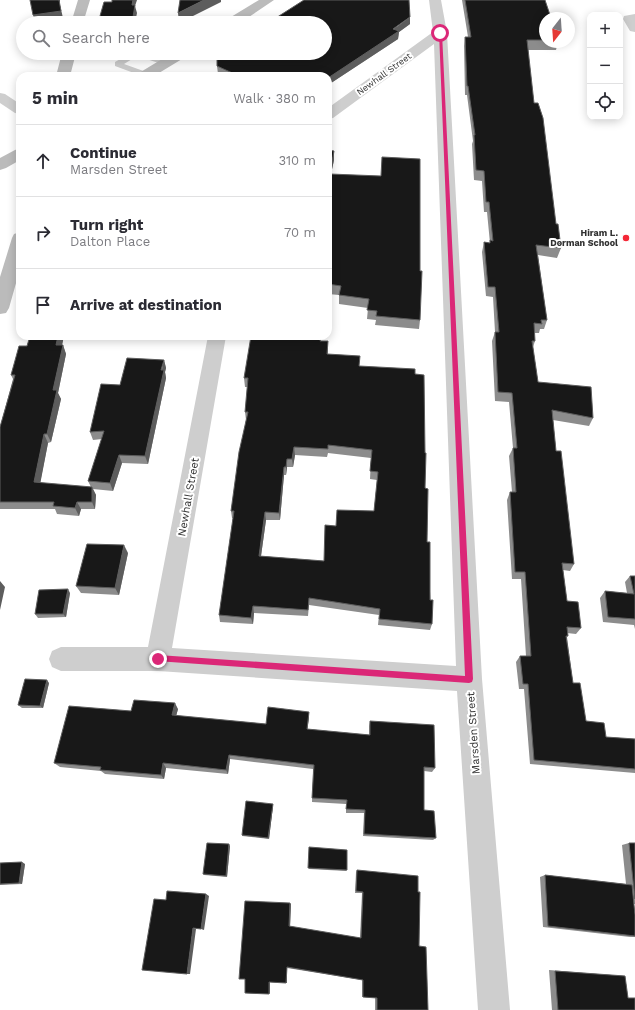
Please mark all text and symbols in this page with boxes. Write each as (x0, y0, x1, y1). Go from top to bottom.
north arrow (539, 12, 575, 48)
map controls (587, 12, 623, 120)
button: + (587, 12, 623, 48)
search box (16, 16, 332, 60)
route start (431, 24, 449, 42)
icon: search (30, 27, 52, 49)
text: Search here (62, 29, 150, 47)
button: − (587, 48, 623, 84)
street label: Newhall Street (355, 51, 413, 97)
button: locate (587, 84, 623, 120)
text: 5 min (32, 88, 78, 108)
text: Walk · 380 m (233, 91, 316, 106)
text: Continue (70, 144, 137, 162)
icon: ahead (32, 150, 54, 172)
text: 310 m (278, 153, 316, 168)
text: Marsden Street (70, 162, 168, 177)
text: Turn right (70, 216, 143, 234)
icon: right (32, 222, 54, 244)
text: 70 m (284, 225, 316, 240)
place label: Hiram L. Dorman School (550, 228, 618, 248)
marker: Hiram L. Dorman School (621, 233, 631, 243)
text: Dalton Place (70, 234, 150, 249)
icon: arrive (32, 294, 54, 316)
text: Arrive at destination (70, 296, 222, 314)
street label: Newhall Street (175, 456, 202, 537)
route end (149, 650, 167, 668)
street label: Marsden Street (464, 691, 483, 775)

